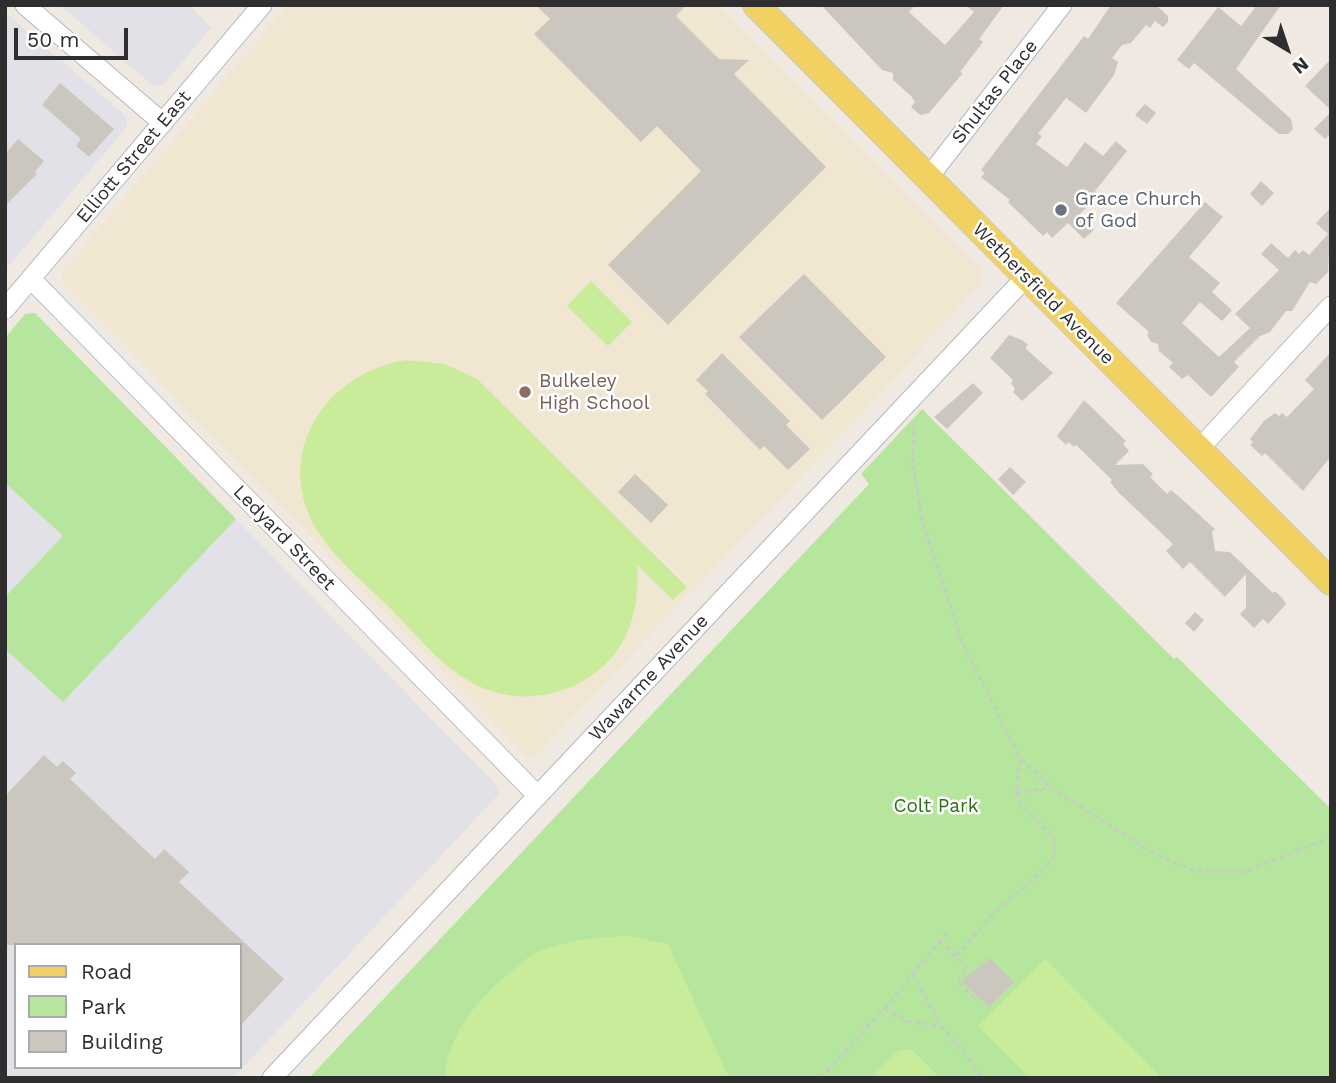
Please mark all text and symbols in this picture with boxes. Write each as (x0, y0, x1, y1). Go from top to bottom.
scale bar (18, 14, 131, 58)
north arrow (1252, 14, 1322, 84)
text: 50 m (27, 27, 79, 52)
street label: Shultas Place (947, 35, 1043, 149)
text: N (1288, 52, 1313, 79)
street label: Elliott Street East (72, 86, 196, 228)
place label: Grace Church of God (1075, 188, 1201, 232)
marker: Grace Church of God (1053, 202, 1069, 218)
street label: Wethersfield Avenue (967, 218, 1119, 370)
place label: Bulkeley High School (539, 370, 650, 414)
marker: Bulkeley High School (517, 384, 533, 400)
street label: Ledyard Street (228, 481, 340, 595)
street label: Wawarme Avenue (584, 610, 714, 746)
park label: Colt Park (893, 795, 979, 817)
legend (14, 943, 242, 1069)
text: Road (81, 959, 132, 984)
text: Park (81, 994, 126, 1019)
text: Building (81, 1029, 163, 1054)

